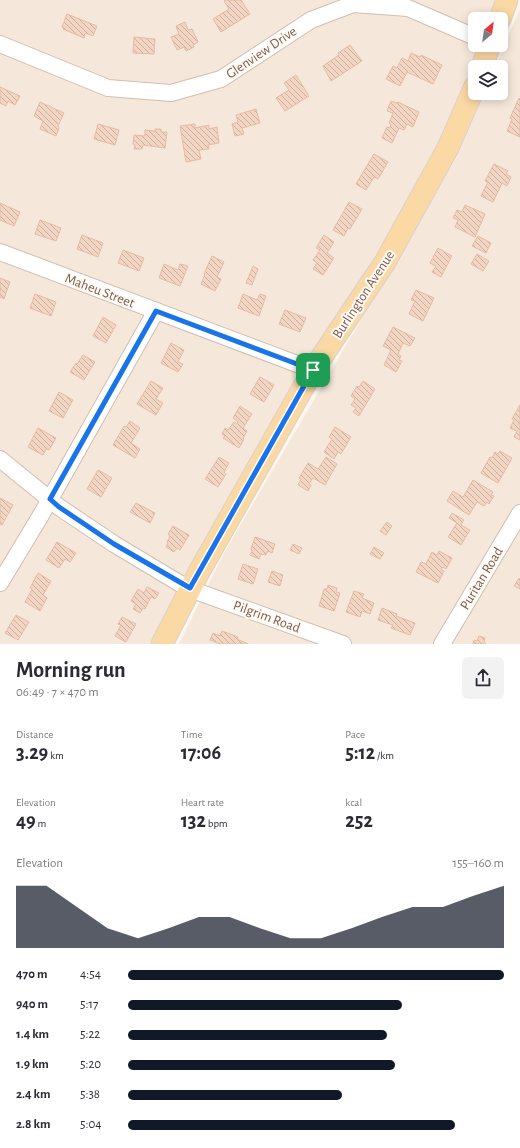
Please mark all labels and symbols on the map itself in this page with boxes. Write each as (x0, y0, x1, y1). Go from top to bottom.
north arrow (468, 12, 508, 52)
street label: Glenview Drive (224, 24, 299, 81)
street label: Burlington Avenue (330, 248, 397, 341)
street label: Maheu Street (63, 271, 137, 311)
pin (296, 353, 330, 387)
street label: Puritan Road (458, 545, 506, 612)
street label: Pilgrim Road (231, 598, 302, 636)

